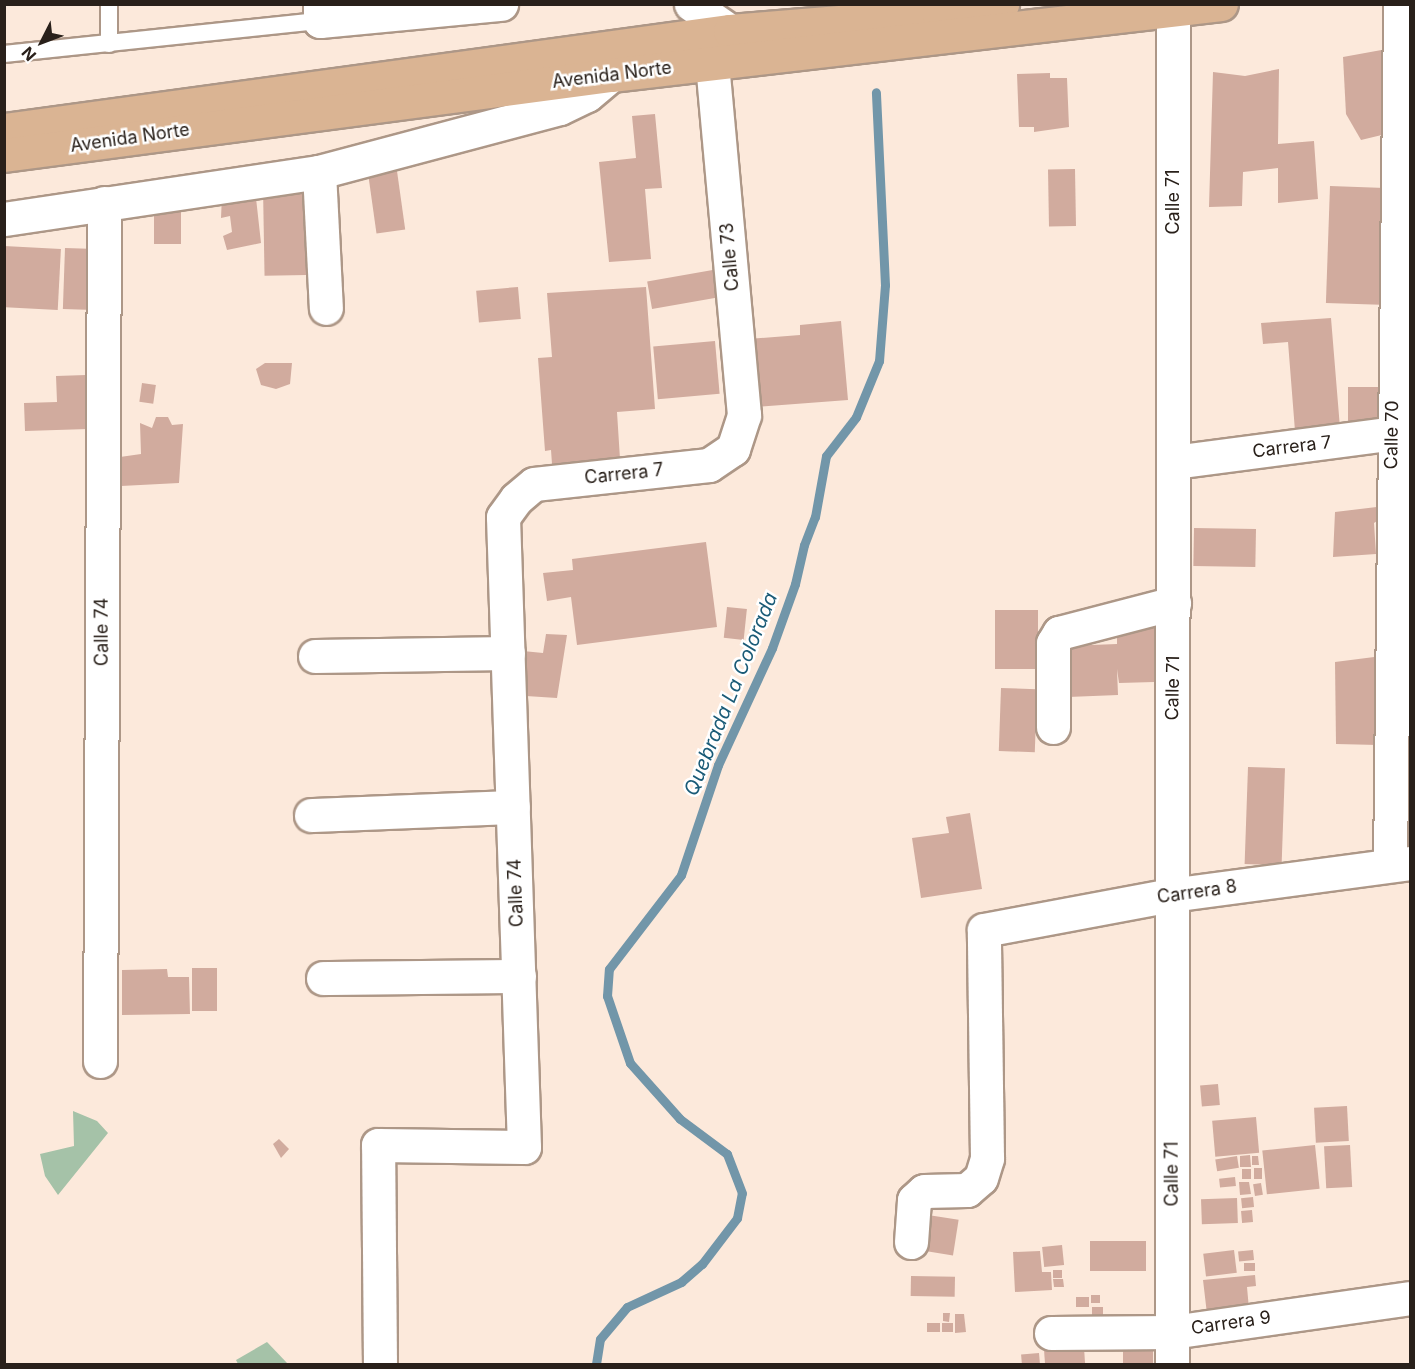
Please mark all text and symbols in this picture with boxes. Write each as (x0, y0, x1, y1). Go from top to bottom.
north arrow (12, 12, 72, 72)
text: N (17, 43, 40, 65)
street label: Avenida Norte (551, 57, 673, 93)
street label: Avenida Norte (69, 119, 191, 157)
street label: Calle 71 (1162, 169, 1184, 235)
street label: Calle 73 (716, 222, 744, 292)
street label: Calle 70 (1381, 400, 1403, 470)
street label: Carrera 7 (1251, 431, 1333, 463)
street label: Carrera 7 (583, 459, 665, 489)
water label: Quebrada La Colorada (679, 589, 783, 799)
street label: Calle 74 (91, 598, 113, 666)
street label: Calle 71 (1162, 655, 1184, 721)
street label: Calle 74 (504, 858, 528, 928)
street label: Carrera 8 (1156, 876, 1238, 908)
street label: Calle 71 (1161, 1141, 1183, 1207)
street label: Carrera 9 (1190, 1307, 1272, 1339)

